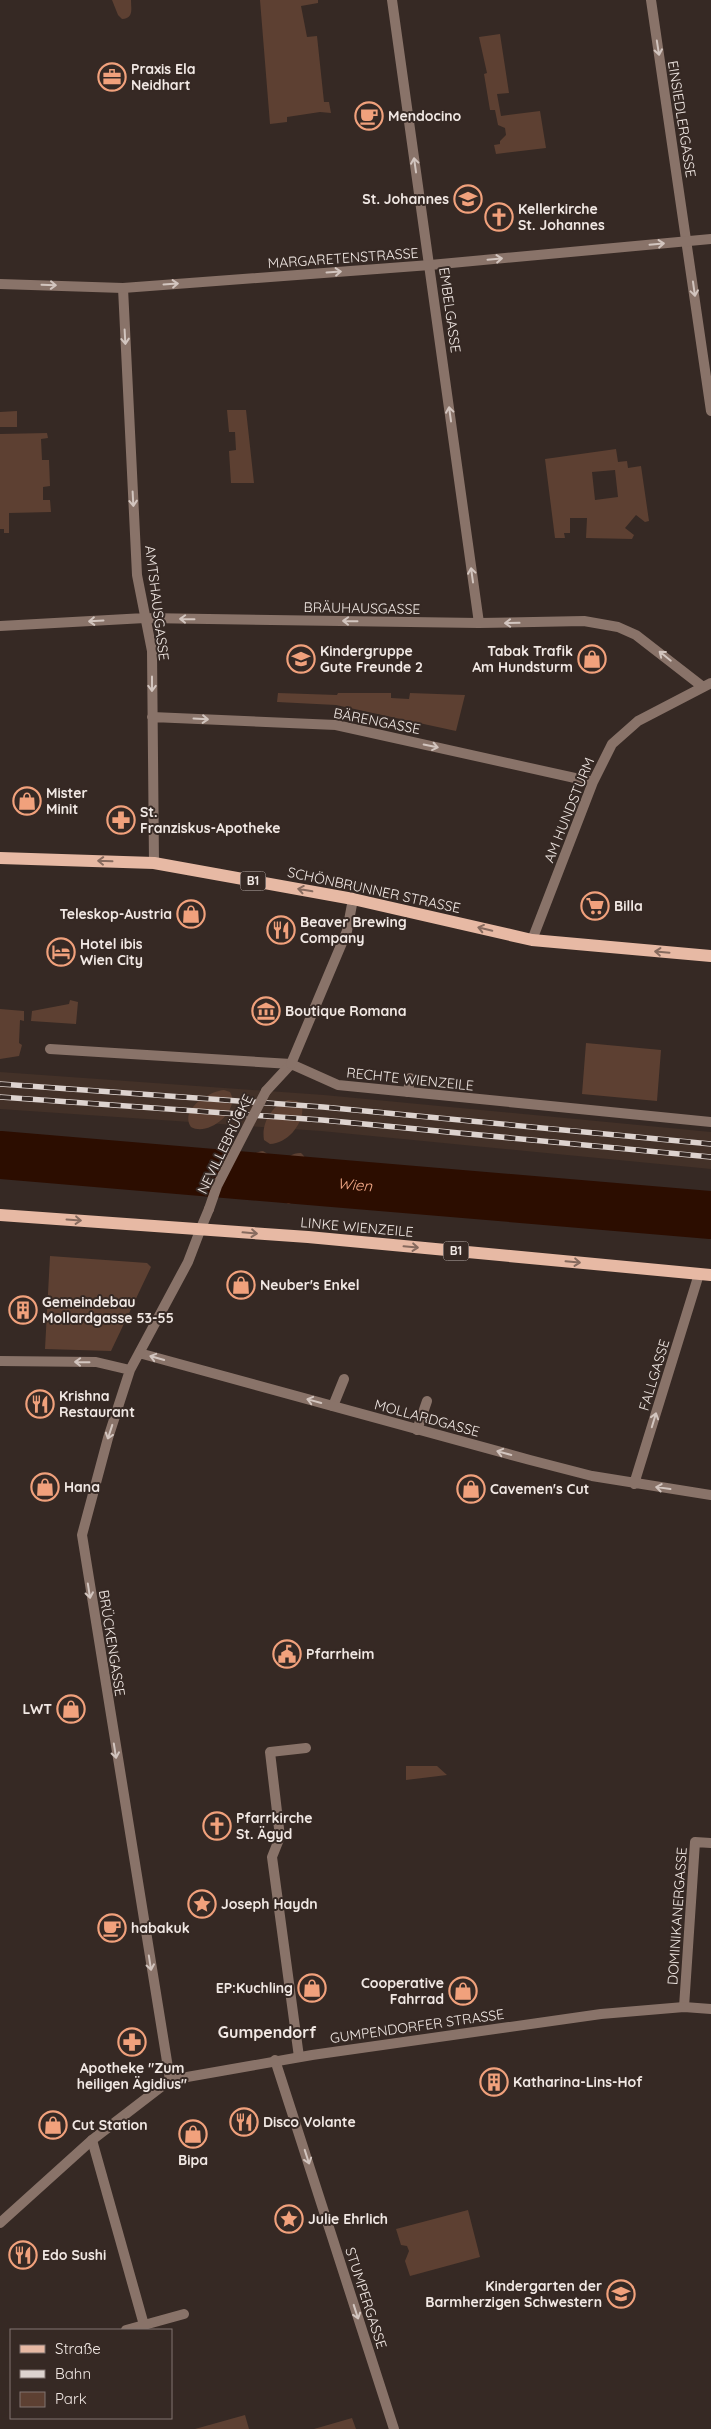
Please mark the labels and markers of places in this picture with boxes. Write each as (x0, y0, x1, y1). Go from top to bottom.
place label: Praxis Ela Neidhart (131, 60, 196, 94)
office icon: Praxis Ela Neidhart (97, 62, 127, 92)
cafe icon: Mendocino (354, 101, 384, 131)
place label: Mendocino (388, 107, 462, 125)
school or university icon: St. Johannes (453, 184, 483, 214)
place label: St. Johannes (362, 190, 449, 208)
place label: Kellerkirche St. Johannes (518, 200, 605, 234)
church icon: Kellerkirche St. Johannes (484, 202, 514, 232)
place label: Kindergruppe Gute Freunde 2 (320, 642, 423, 676)
place label: Tabak Trafik Am Hundsturm (472, 642, 573, 676)
school or university icon: Kindergruppe Gute Freunde 2 (286, 644, 316, 674)
shop icon: Tabak Trafik Am Hundsturm (577, 644, 607, 674)
place label: Mister Minit (46, 784, 88, 818)
shop icon: Mister Minit (12, 786, 42, 816)
place label: St. Franziskus-Apotheke (140, 803, 281, 837)
pharmacy icon: St. Franziskus-Apotheke (106, 805, 136, 835)
supermarket icon: Billa (580, 891, 610, 921)
place label: Billa (614, 897, 643, 915)
shop icon: Teleskop-Austria (176, 899, 206, 929)
place label: Teleskop-Austria (60, 905, 172, 923)
place label: Beaver Brewing Company (300, 913, 407, 947)
restaurant icon: Beaver Brewing Company (266, 915, 296, 945)
place label: Hotel ibis Wien City (80, 935, 143, 969)
hotel icon: Hotel ibis Wien City (46, 937, 76, 967)
museum icon: Boutique Romana (251, 996, 281, 1026)
place label: Boutique Romana (285, 1002, 406, 1020)
shop icon: Neuber's Enkel (226, 1270, 256, 1300)
place label: Neuber's Enkel (260, 1276, 360, 1294)
place label: Gemeindebau Mollardgasse 53-55 (42, 1293, 174, 1327)
building icon: Gemeindebau Mollardgasse 53-55 (8, 1295, 38, 1325)
place label: Krishna Restaurant (59, 1387, 135, 1421)
restaurant icon: Krishna Restaurant (25, 1389, 55, 1419)
shop icon: Hana (30, 1472, 60, 1502)
shop icon: Cavemen's Cut (456, 1474, 486, 1504)
place label: Hana (64, 1478, 100, 1496)
place label: Cavemen's Cut (490, 1480, 590, 1498)
public building icon: Pfarrheim (272, 1639, 302, 1669)
place label: Pfarrheim (306, 1645, 374, 1663)
shop icon: LWT (56, 1694, 86, 1724)
place label: LWT (22, 1700, 52, 1718)
place label: Pfarrkirche St. Ägyd (236, 1809, 312, 1843)
church icon: Pfarrkirche St. Ägyd (202, 1811, 232, 1841)
place icon: Joseph Haydn (187, 1889, 217, 1919)
place label: Joseph Haydn (221, 1895, 318, 1913)
cafe icon: habakuk (97, 1913, 127, 1943)
place label: habakuk (131, 1919, 190, 1937)
shop icon: EP:Kuchling (297, 1973, 327, 2003)
place label: Cooperative Fahrrad (361, 1974, 444, 2008)
shop icon: Cooperative Fahrrad (448, 1976, 478, 2006)
place label: EP:Kuchling (216, 1979, 293, 1997)
pharmacy icon: Apotheke "Zum heiligen Ägidius" (117, 2027, 147, 2057)
place label: Apotheke "Zum heiligen Ägidius" (77, 2059, 187, 2093)
building icon: Katharina-Lins-Hof (479, 2067, 509, 2097)
place label: Katharina-Lins-Hof (513, 2073, 643, 2091)
restaurant icon: Disco Volante (229, 2107, 259, 2137)
shop icon: Cut Station (38, 2110, 68, 2140)
place label: Disco Volante (263, 2113, 356, 2131)
place label: Cut Station (72, 2116, 148, 2134)
shop icon: Bipa (178, 2119, 208, 2149)
place label: Bipa (178, 2151, 208, 2169)
place icon: Julie Ehrlich (274, 2204, 304, 2234)
place label: Julie Ehrlich (308, 2210, 388, 2228)
restaurant icon: Edo Sushi (8, 2240, 38, 2270)
place label: Edo Sushi (42, 2246, 106, 2264)
place label: Kindergarten der Barmherzigen Schwestern (425, 2277, 602, 2311)
school or university icon: Kindergarten der Barmherzigen Schwestern (606, 2279, 636, 2309)

